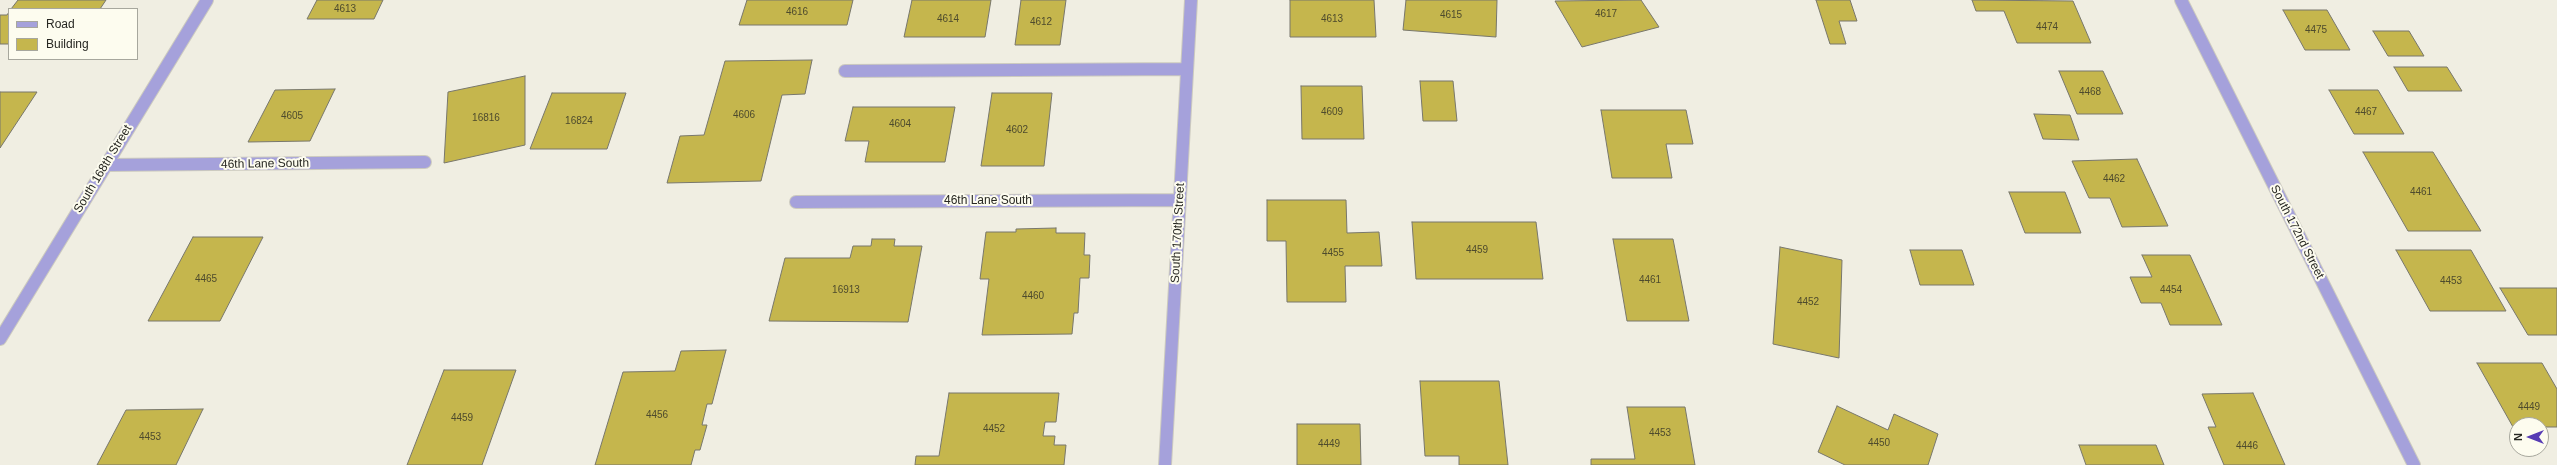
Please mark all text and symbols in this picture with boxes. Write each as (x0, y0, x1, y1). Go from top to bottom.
house number: 4613 (334, 3, 356, 15)
house number: 4616 (786, 6, 808, 18)
legend (8, 8, 138, 60)
house number: 4617 (1595, 8, 1617, 20)
house number: 4615 (1440, 9, 1462, 21)
house number: 4614 (937, 13, 959, 25)
house number: 4613 (1321, 13, 1343, 25)
house number: 4612 (1030, 16, 1052, 28)
text: Road (46, 17, 75, 31)
house number: 4474 (2036, 21, 2058, 33)
house number: 4475 (2305, 24, 2327, 36)
text: Building (46, 37, 89, 51)
house number: 4468 (2079, 86, 2101, 98)
house number: 4609 (1321, 106, 1343, 118)
house number: 4467 (2355, 106, 2377, 118)
house number: 4606 (733, 109, 755, 121)
house number: 4605 (281, 110, 303, 122)
house number: 16816 (472, 112, 500, 124)
house number: 16824 (565, 115, 593, 127)
house number: 4604 (889, 118, 911, 130)
street label: South 168th Street (71, 122, 135, 216)
house number: 4602 (1006, 124, 1028, 136)
street label: 46th Lane South (221, 156, 309, 172)
house number: 4462 (2103, 173, 2125, 185)
street label: South 170th Street (1168, 183, 1188, 283)
street label: South 172nd Street (2267, 183, 2327, 281)
house number: 4461 (2410, 186, 2432, 198)
street label: 46th Lane South (944, 194, 1032, 208)
house number: 4459 (1466, 244, 1488, 256)
house number: 4455 (1322, 247, 1344, 259)
house number: 4465 (195, 273, 217, 285)
house number: 4461 (1639, 274, 1661, 286)
house number: 4453 (2440, 275, 2462, 287)
house number: 16913 (832, 284, 860, 296)
house number: 4454 (2160, 284, 2182, 296)
house number: 4460 (1022, 290, 1044, 302)
house number: 4452 (1797, 296, 1819, 308)
house number: 4449 (2518, 401, 2540, 413)
house number: 4456 (646, 409, 668, 421)
house number: 4459 (451, 412, 473, 424)
north arrow (2509, 417, 2549, 457)
house number: 4452 (983, 423, 1005, 435)
house number: 4453 (1649, 427, 1671, 439)
house number: 4453 (139, 431, 161, 443)
text: N (2512, 433, 2524, 441)
house number: 4450 (1868, 437, 1890, 449)
house number: 4449 (1318, 438, 1340, 450)
house number: 4446 (2236, 440, 2258, 452)

